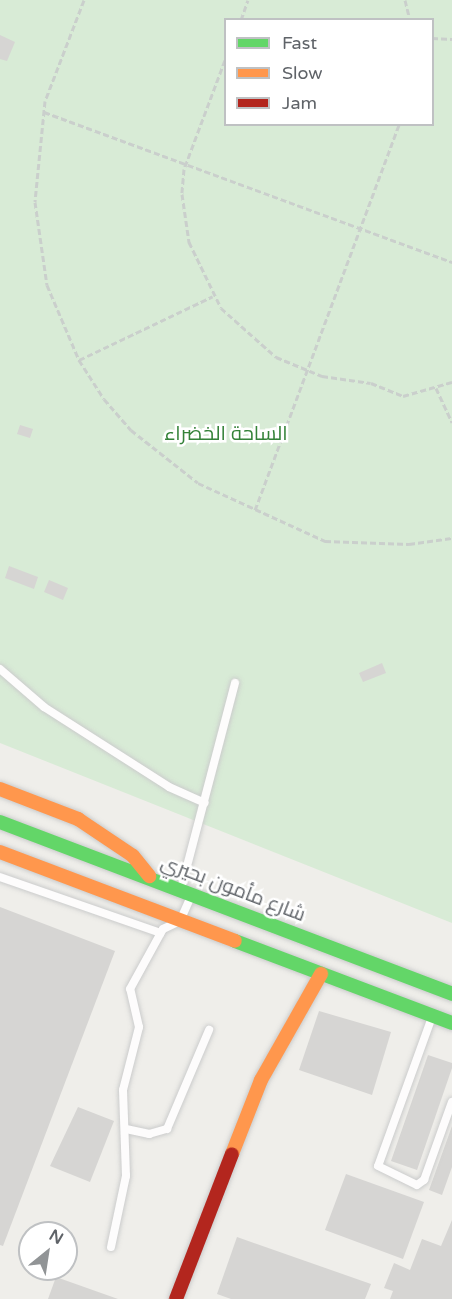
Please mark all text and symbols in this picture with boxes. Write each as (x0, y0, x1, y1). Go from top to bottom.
legend (224, 18, 434, 126)
text: Fast (282, 32, 317, 54)
text: Slow (282, 62, 323, 84)
text: Jam (282, 92, 317, 114)
park label: الساحة الخضراء (164, 422, 288, 446)
street label: شارع مأمون بحيري (157, 850, 309, 928)
north arrow (18, 1221, 78, 1281)
text: N (45, 1225, 67, 1249)

